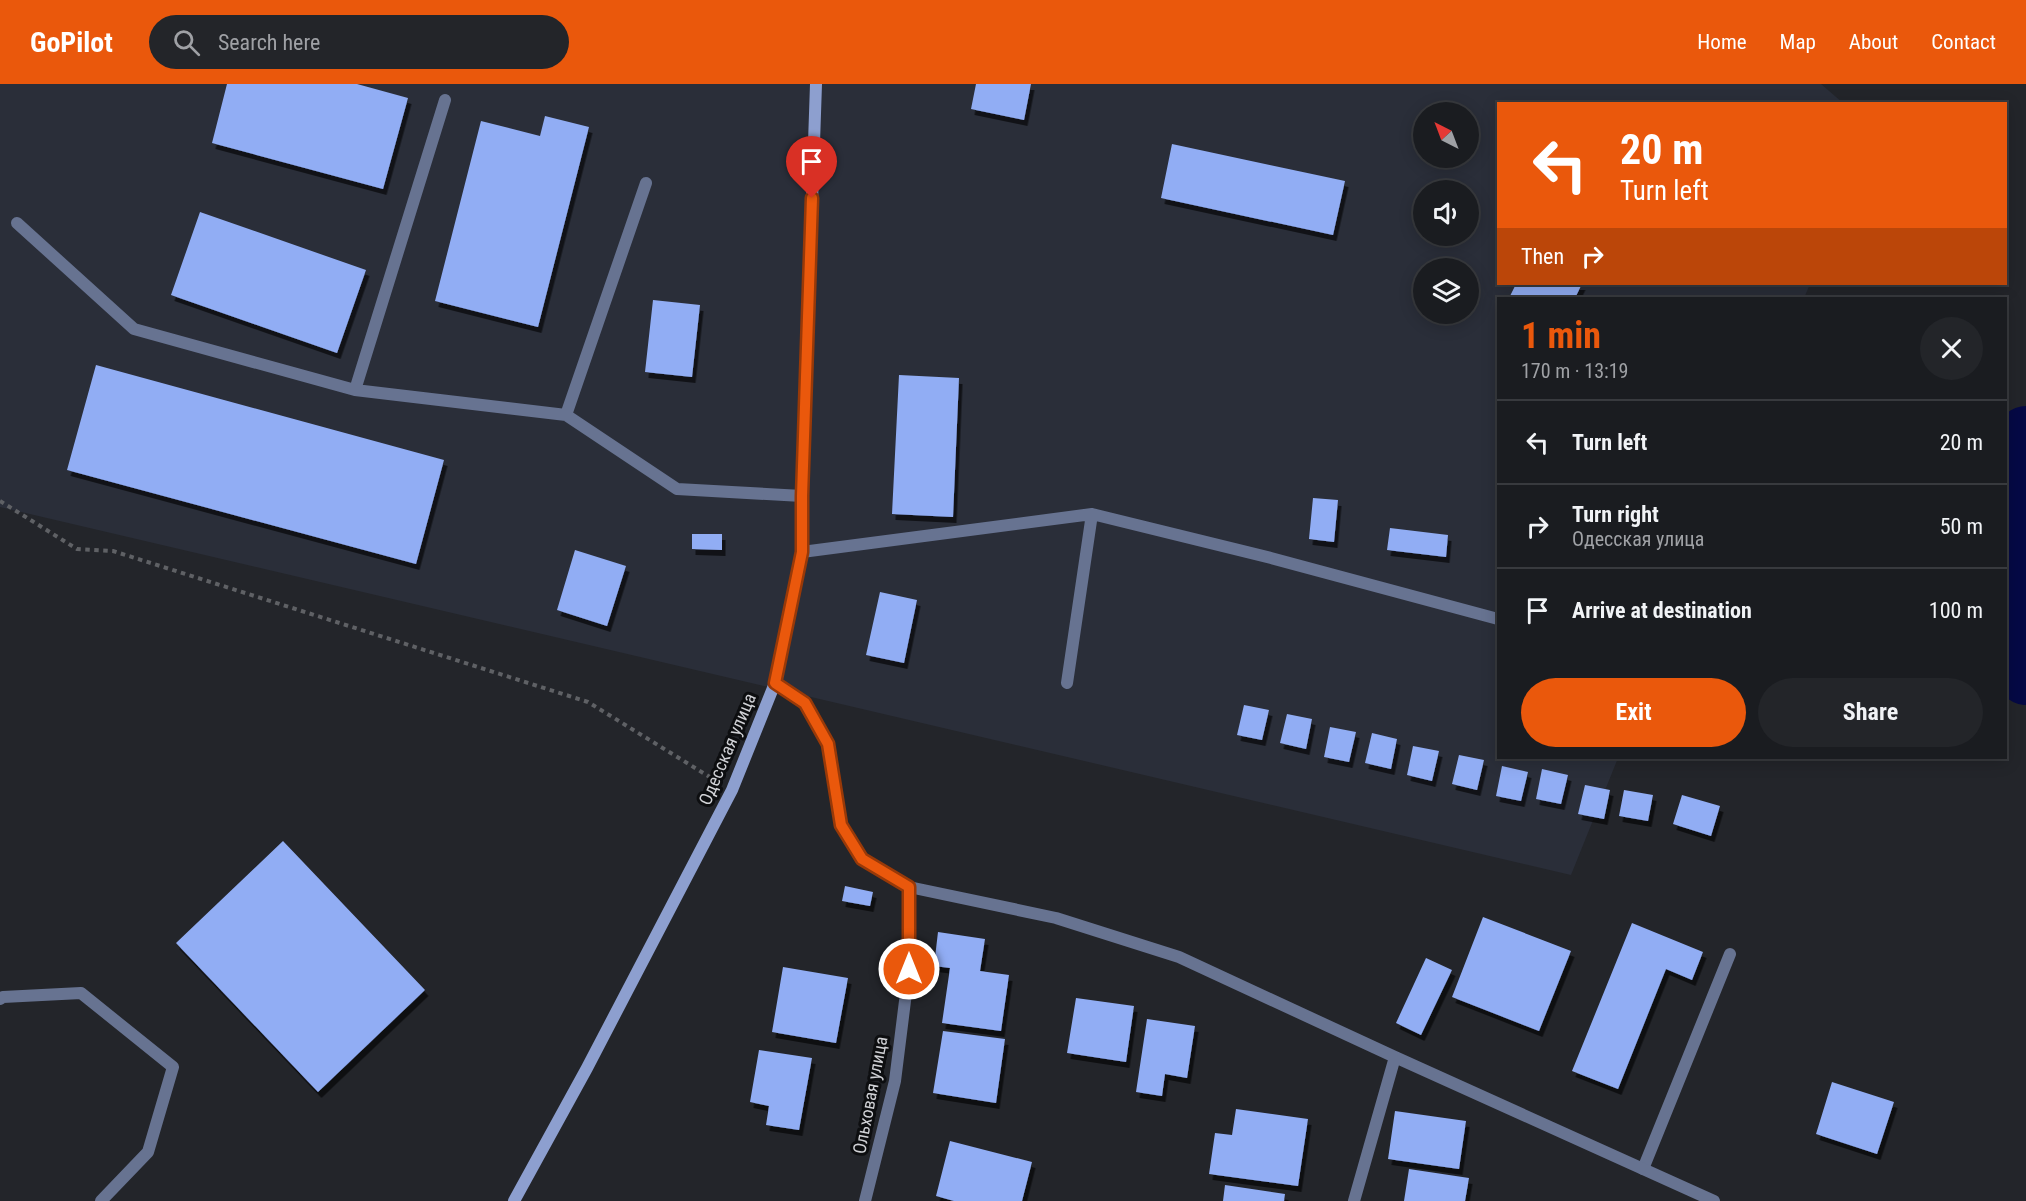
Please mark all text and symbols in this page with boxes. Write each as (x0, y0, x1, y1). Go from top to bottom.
search box (149, 15, 569, 69)
text: GoPilot (30, 26, 113, 59)
icon: search (170, 26, 203, 59)
text: Search here (218, 30, 320, 55)
text: Home (1697, 30, 1747, 54)
text: Map (1780, 30, 1816, 54)
text: About (1849, 30, 1898, 54)
text: Contact (1931, 30, 1996, 54)
north arrow (1413, 102, 1479, 168)
map controls (1413, 102, 1479, 324)
text: 20 m (1620, 125, 1703, 174)
icon: left (1521, 126, 1599, 204)
pin (786, 136, 837, 198)
icon: arrive (795, 145, 828, 178)
text: Turn left (1620, 175, 1709, 207)
button: sound (1413, 180, 1479, 246)
icon: right (1576, 240, 1609, 273)
text: Then (1521, 244, 1564, 269)
button: layers (1413, 258, 1479, 324)
text: 1 min (1521, 315, 1601, 357)
button: close (1920, 317, 1983, 380)
text: 170 m · 13:19 (1521, 359, 1628, 383)
icon: left (1521, 426, 1554, 459)
text: Turn left (1572, 430, 1647, 455)
text: 20 m (1940, 430, 1983, 455)
text: Turn right (1572, 502, 1659, 527)
icon: right (1521, 510, 1554, 543)
text: 50 m (1940, 514, 1983, 539)
text: Одесская улица (1572, 527, 1704, 551)
icon: arrive (1521, 594, 1554, 627)
text: Arrive at destination (1572, 598, 1752, 623)
text: 100 m (1929, 598, 1983, 623)
button: Exit (1521, 678, 1746, 747)
button: Share (1758, 678, 1983, 747)
street label: Одесская улица (694, 690, 760, 808)
position arrow (877, 937, 941, 1001)
street label: Ольховая улица (848, 1034, 892, 1156)

